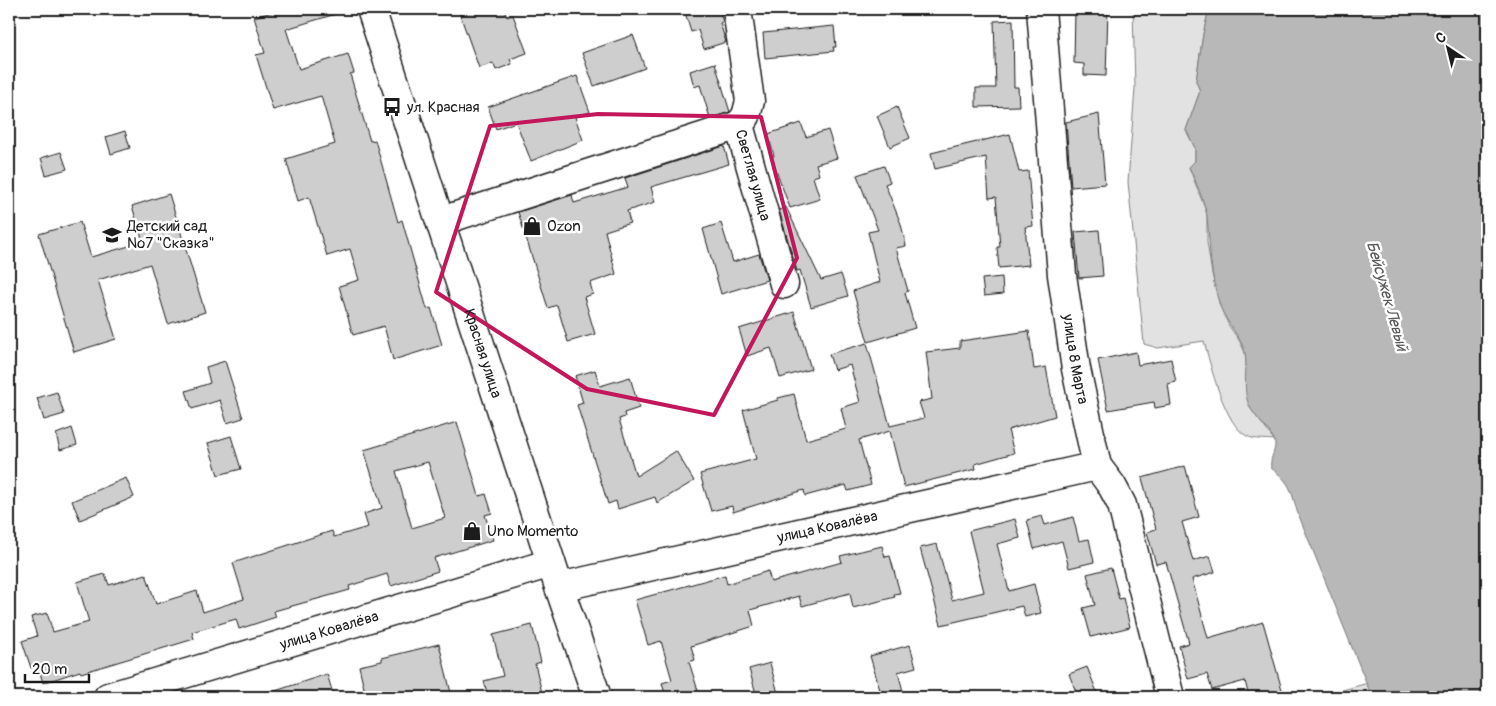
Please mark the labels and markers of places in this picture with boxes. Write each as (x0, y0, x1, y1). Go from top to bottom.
bus stop icon: ул. Красная (381, 96, 403, 118)
place label: ул. Красная (406, 98, 480, 117)
shop icon: Ozon (521, 215, 543, 237)
place label: Детский сад №7 "Сказка" (126, 217, 214, 253)
place label: Ozon (547, 217, 581, 236)
school or university icon: Детский сад №7 "Сказка" (101, 224, 123, 246)
shop icon: Uno Momento (461, 520, 483, 542)
place label: Uno Momento (487, 522, 578, 541)

